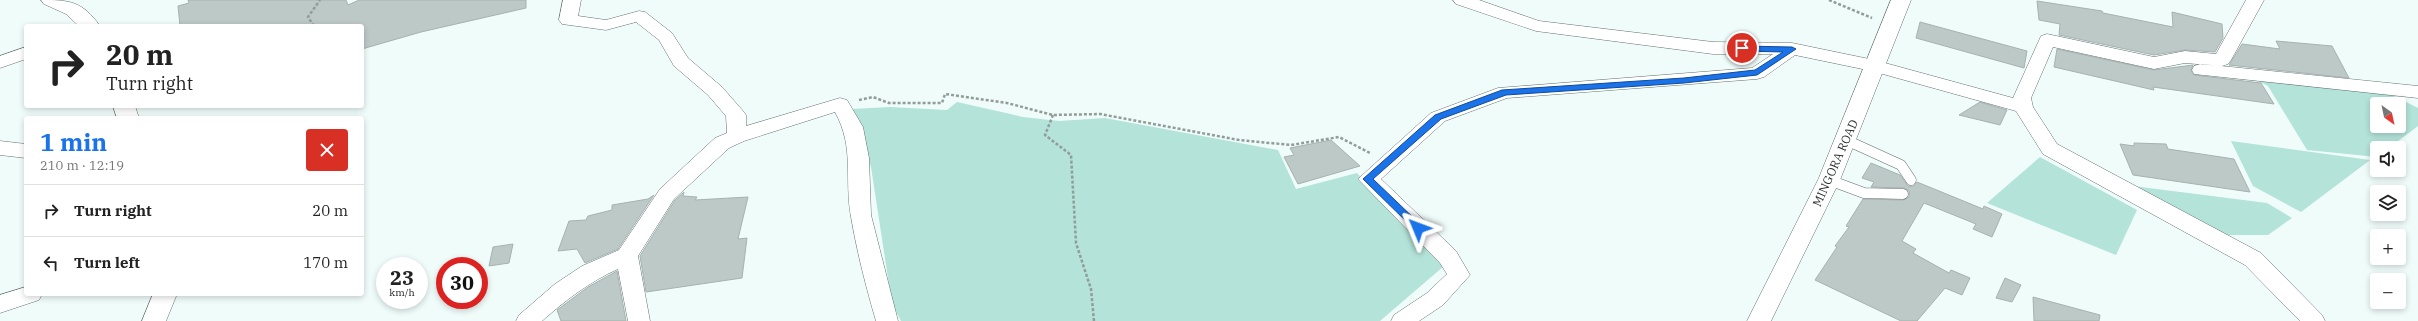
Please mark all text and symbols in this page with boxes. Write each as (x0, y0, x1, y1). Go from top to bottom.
pin (1725, 31, 1759, 65)
text: 20 m (106, 36, 173, 73)
icon: arrive (1731, 37, 1753, 59)
icon: right (40, 40, 92, 92)
text: Turn right (106, 72, 193, 95)
north arrow (2370, 97, 2406, 133)
map controls (2370, 97, 2406, 309)
street label: MINGORA ROAD (1809, 117, 1861, 209)
text: 1 min (40, 126, 107, 158)
button: close (306, 129, 348, 171)
button: sound (2370, 141, 2406, 177)
text: 210 m · 12:19 (40, 157, 124, 174)
button: layers (2370, 185, 2406, 221)
icon: right (40, 200, 62, 222)
text: Turn right (74, 201, 152, 220)
text: 20 m (312, 201, 348, 220)
position arrow (1397, 207, 1439, 249)
button: + (2370, 229, 2406, 265)
icon: left (40, 252, 62, 274)
text: Turn left (74, 253, 140, 272)
text: 170 m (303, 253, 348, 272)
speed limit sign: 30 (436, 257, 488, 309)
text: 23 (390, 264, 414, 291)
button: − (2370, 273, 2406, 309)
text: km/h (389, 286, 415, 299)

